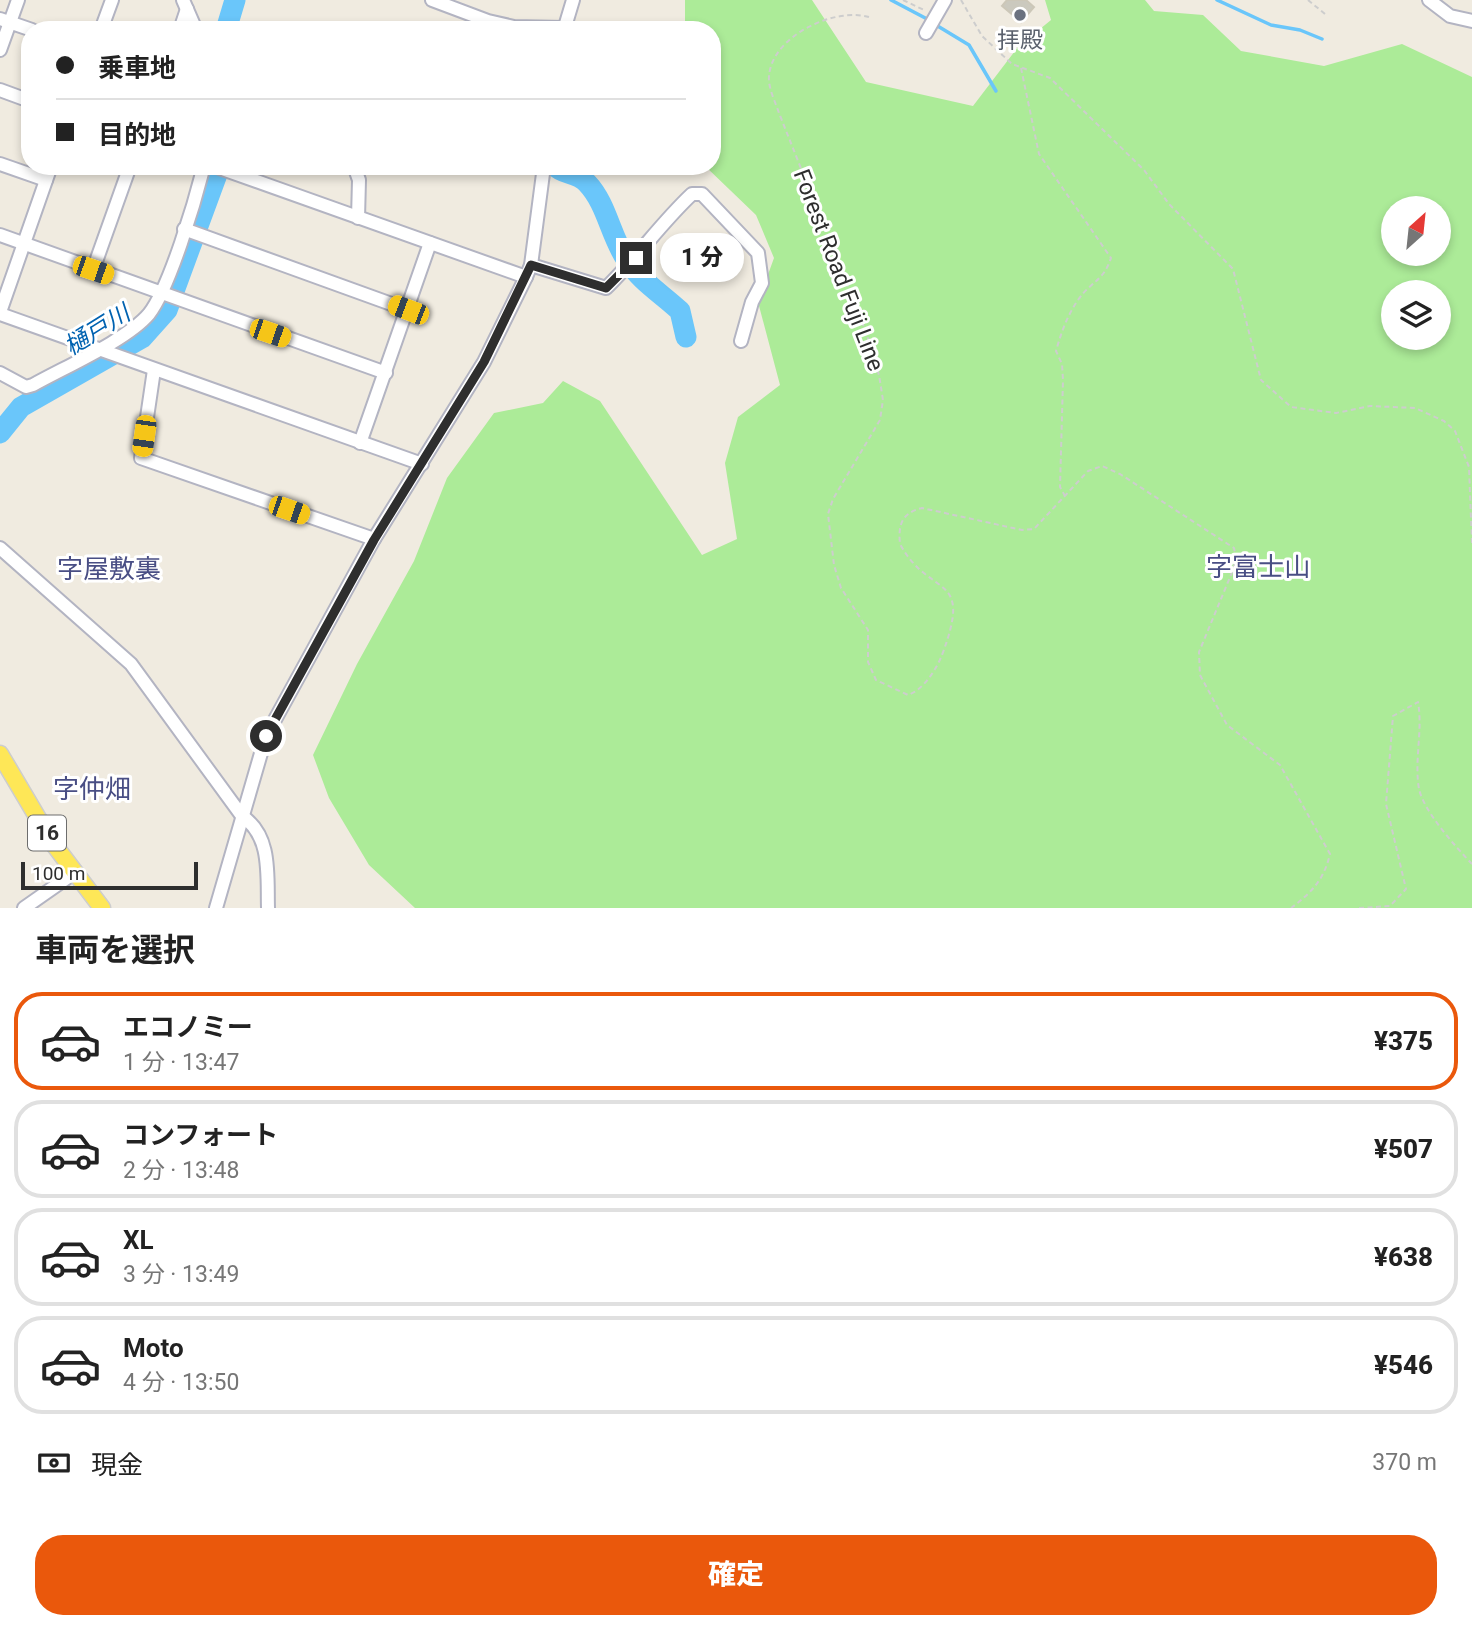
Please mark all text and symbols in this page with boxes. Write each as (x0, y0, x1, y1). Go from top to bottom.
marker: 拝殿 (1012, 7, 1028, 23)
place label: 拝殿 (997, 27, 1043, 54)
text: 乗車地 (98, 53, 176, 83)
text: 目的地 (98, 120, 176, 150)
street label: Forest Road Fuji Line (788, 166, 889, 375)
north arrow (1381, 196, 1451, 266)
map controls (1381, 196, 1451, 350)
callout: 1 分 (660, 233, 744, 282)
route end (620, 242, 652, 274)
text: 1 分 (681, 244, 723, 271)
car (70, 253, 117, 287)
button: layers (1381, 280, 1451, 350)
car (385, 293, 432, 327)
water label: 樋戸川 (59, 297, 137, 361)
car (247, 316, 294, 350)
car (131, 414, 158, 458)
car (266, 493, 313, 527)
district label: 字富士山 (1206, 552, 1310, 582)
district label: 字屋敷裏 (57, 554, 161, 584)
route start (250, 720, 282, 752)
district label: 字仲畑 (53, 774, 131, 804)
road number: 16 (28, 816, 66, 850)
scale bar (21, 859, 198, 891)
text: 100 m (32, 862, 85, 885)
text: 車両を選択 (35, 931, 195, 969)
icon: car (39, 1010, 102, 1073)
text: エコノミー (123, 1012, 253, 1042)
text: ¥375 (1374, 1026, 1433, 1056)
text: 1 分 · 13:47 (123, 1049, 239, 1076)
icon: car (39, 1118, 102, 1181)
text: コンフォート (123, 1120, 278, 1150)
text: ¥507 (1374, 1134, 1433, 1164)
text: 2 分 · 13:48 (123, 1157, 239, 1184)
text: XL (123, 1225, 154, 1255)
icon: car (39, 1226, 102, 1289)
text: ¥638 (1374, 1242, 1433, 1272)
text: 3 分 · 13:49 (123, 1261, 239, 1288)
text: Moto (123, 1333, 184, 1363)
icon: car (39, 1334, 102, 1397)
text: ¥546 (1374, 1350, 1433, 1380)
text: 4 分 · 13:50 (123, 1369, 239, 1396)
icon: cash (35, 1444, 73, 1482)
text: 370 m (1372, 1449, 1437, 1476)
text: 現金 (91, 1450, 143, 1480)
button: 確定 (35, 1535, 1437, 1615)

